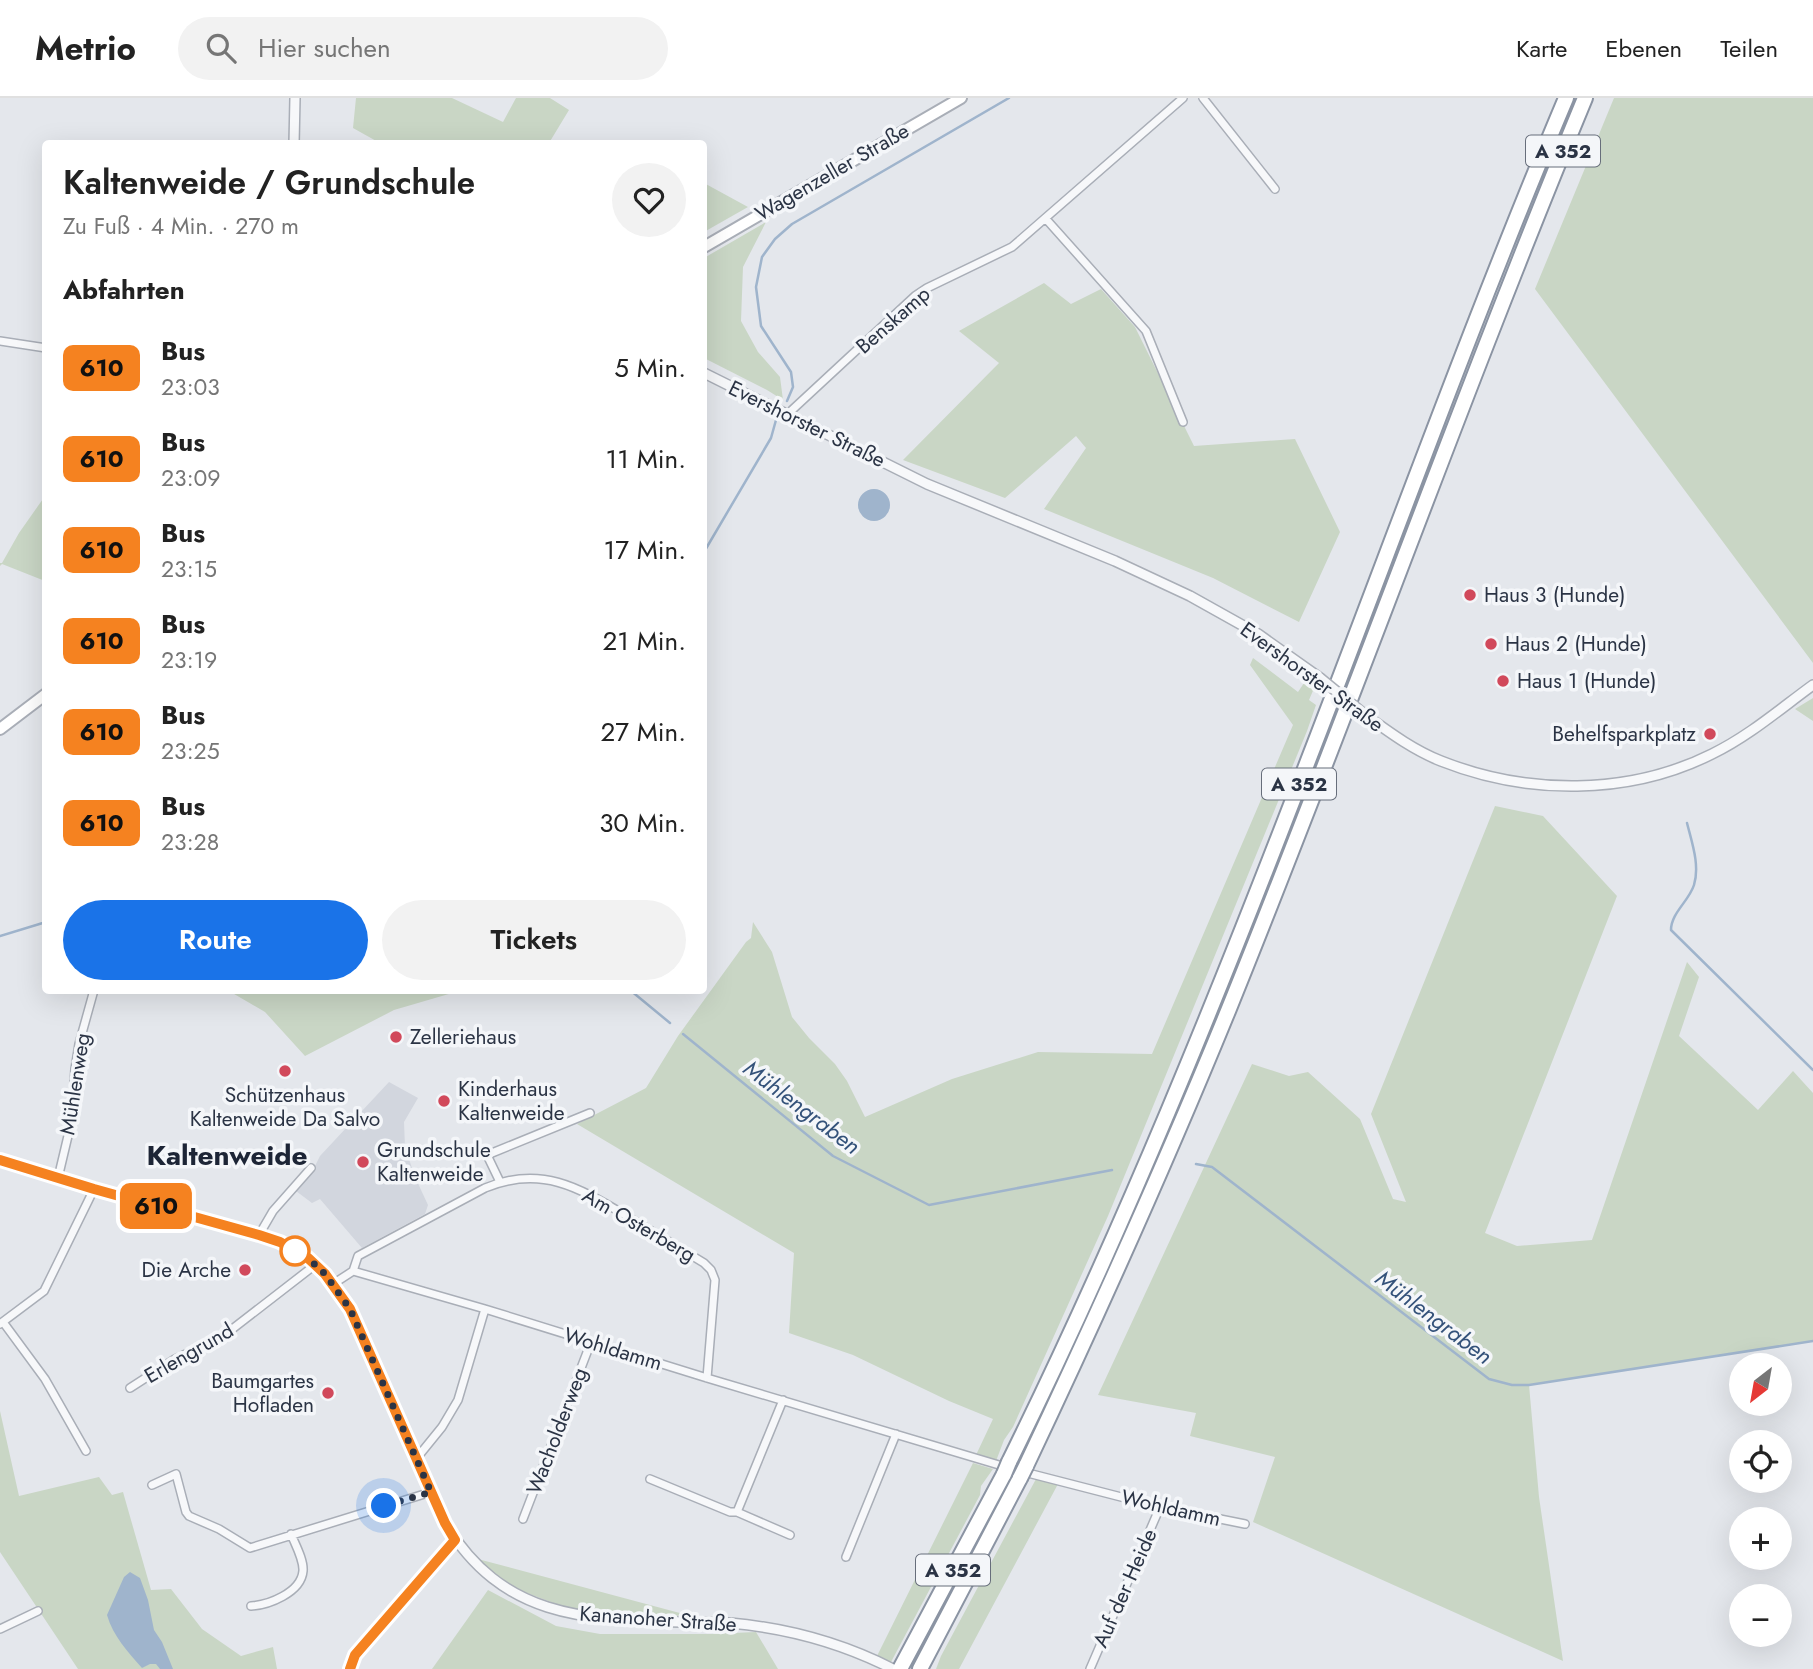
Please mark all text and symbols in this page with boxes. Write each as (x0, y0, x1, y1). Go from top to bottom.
search box (178, 17, 668, 80)
text: Metrio (35, 25, 136, 72)
icon: search (202, 29, 240, 67)
text: Hier suchen (258, 29, 391, 67)
text: Karte (1516, 31, 1567, 66)
text: Ebenen (1605, 31, 1682, 66)
text: Teilen (1720, 31, 1778, 66)
street label: Wagenzeller Straße (749, 116, 915, 228)
road number: A 352 (1526, 136, 1600, 166)
text: Kaltenweide / Grundschule (63, 159, 475, 206)
button: heart (612, 163, 686, 237)
text: Zu Fuß · 4 Min. · 270 m (63, 209, 299, 243)
text: Abfahrten (63, 271, 185, 309)
street label: Benskamp (849, 279, 937, 361)
text: Bus (161, 332, 205, 370)
text: 5 Min. (614, 349, 686, 387)
text: 610 (79, 350, 124, 385)
text: 23:03 (161, 370, 220, 404)
street label: Evershorster Straße (724, 373, 891, 475)
text: Bus (161, 423, 205, 461)
text: 11 Min. (606, 440, 686, 478)
text: 610 (79, 441, 124, 476)
text: 23:09 (161, 461, 221, 495)
text: Bus (161, 514, 205, 552)
text: 17 Min. (604, 531, 686, 569)
text: 610 (79, 532, 124, 567)
text: 23:15 (161, 552, 217, 586)
place label: Haus 3 (Hunde) (1484, 580, 1626, 610)
marker: Haus 3 (Hunde) (1462, 587, 1478, 603)
text: Bus (161, 605, 205, 643)
street label: Evershorster Straße (1234, 615, 1390, 739)
text: 21 Min. (602, 622, 686, 660)
text: 610 (79, 623, 124, 658)
place label: Haus 2 (Hunde) (1505, 629, 1647, 659)
marker: Haus 2 (Hunde) (1483, 636, 1499, 652)
text: 23:19 (161, 643, 217, 677)
place label: Haus 1 (Hunde) (1517, 666, 1657, 696)
marker: Haus 1 (Hunde) (1495, 673, 1511, 689)
text: Bus (161, 696, 205, 734)
text: 27 Min. (600, 713, 686, 751)
text: 610 (79, 714, 124, 749)
place label: Behelfsparkplatz (1552, 719, 1696, 749)
marker: Behelfsparkplatz (1702, 726, 1718, 742)
text: 23:25 (161, 734, 220, 768)
road number: A 352 (1262, 768, 1336, 800)
text: Bus (161, 787, 205, 825)
text: 30 Min. (599, 804, 686, 842)
text: 610 (79, 805, 124, 840)
text: 23:28 (161, 825, 219, 859)
button: Route (63, 900, 368, 980)
button: Tickets (382, 900, 686, 980)
place label: Zelleriehaus (410, 1022, 516, 1052)
marker: Zelleriehaus (388, 1029, 404, 1045)
street label: Mühlenweg (52, 1031, 98, 1137)
water label: Mühlengraben (736, 1052, 868, 1162)
marker: Schützenhaus Kaltenweide Da Salvo (277, 1063, 293, 1079)
place label: Kinderhaus Kaltenweide (458, 1074, 565, 1128)
place label: Schützenhaus Kaltenweide Da Salvo (190, 1080, 380, 1134)
marker: Kinderhaus Kaltenweide (436, 1093, 452, 1109)
district label: Kaltenweide (146, 1135, 308, 1176)
place label: Grundschule Kaltenweide (377, 1135, 491, 1189)
marker: Grundschule Kaltenweide (355, 1154, 371, 1170)
street label: Am Osterberg (577, 1180, 701, 1270)
line badge: 610 (116, 1183, 196, 1229)
text: 610 (134, 1188, 178, 1223)
unlabelled marker (280, 1236, 310, 1266)
place label: Die Arche (142, 1255, 231, 1285)
marker: Die Arche (237, 1262, 253, 1278)
water label: Mühlengraben (1368, 1262, 1500, 1372)
street label: Erlengrund (139, 1315, 239, 1391)
street label: Wohldamm (560, 1320, 666, 1378)
north arrow (1729, 1353, 1792, 1416)
map controls (1729, 1353, 1792, 1647)
street label: Wacholderweg (519, 1363, 595, 1499)
place label: Baumgartes Hofladen (211, 1366, 314, 1420)
marker: Baumgartes Hofladen (320, 1385, 336, 1401)
button: locate (1729, 1430, 1792, 1493)
street label: Wohldamm (1118, 1482, 1224, 1534)
your location (366, 1488, 401, 1523)
button: + (1729, 1507, 1792, 1570)
street label: Auf der Heide (1085, 1524, 1165, 1652)
road number: A 352 (916, 1554, 990, 1586)
button: − (1729, 1584, 1792, 1647)
street label: Kananoher Straße (578, 1599, 738, 1639)

